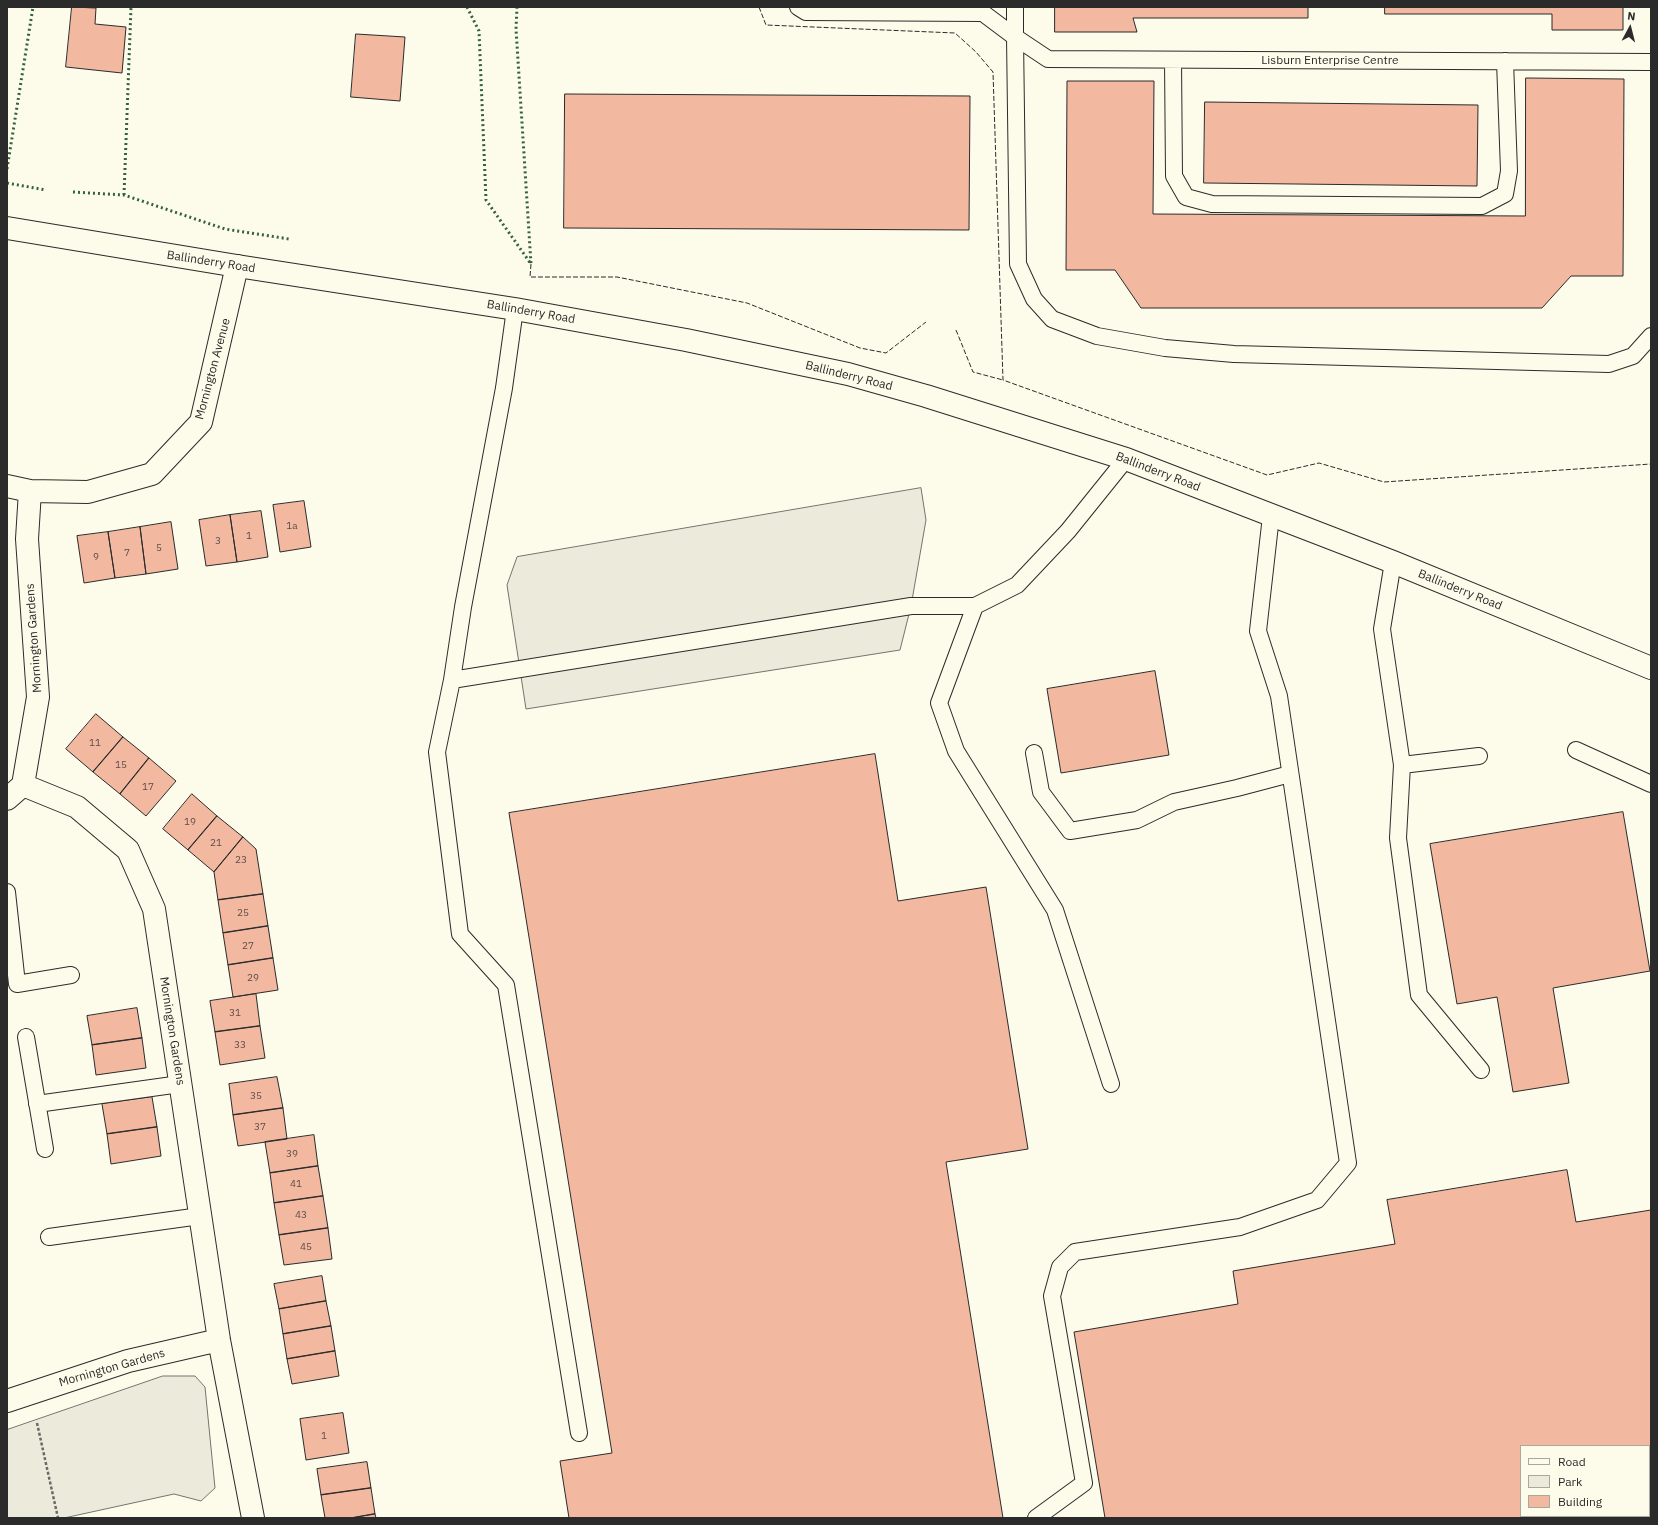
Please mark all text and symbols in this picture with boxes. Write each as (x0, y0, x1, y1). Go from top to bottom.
north arrow (1610, 8, 1650, 48)
text: N (1627, 9, 1636, 24)
street label: Lisburn Enterprise Centre (1261, 54, 1399, 68)
street label: Ballinderry Road (166, 248, 256, 276)
street label: Ballinderry Road (486, 297, 576, 327)
street label: Mornington Avenue (193, 317, 233, 421)
street label: Ballinderry Road (804, 358, 894, 394)
street label: Ballinderry Road (1114, 449, 1202, 495)
house number: 1a (286, 520, 298, 532)
house number: 1 (246, 530, 252, 542)
house number: 3 (215, 535, 221, 547)
house number: 5 (156, 542, 162, 554)
house number: 7 (124, 547, 130, 559)
house number: 9 (93, 551, 99, 563)
street label: Ballinderry Road (1416, 567, 1504, 613)
street label: Mornington Gardens (23, 583, 45, 693)
house number: 11 (89, 737, 101, 749)
house number: 15 (115, 759, 127, 771)
house number: 17 (142, 781, 154, 793)
house number: 19 (184, 816, 196, 828)
house number: 21 (210, 837, 222, 849)
house number: 23 (235, 854, 247, 866)
house number: 25 (237, 907, 249, 919)
house number: 27 (242, 940, 254, 952)
house number: 29 (247, 972, 259, 984)
street label: Mornington Gardens (156, 976, 188, 1086)
house number: 31 (229, 1007, 241, 1019)
house number: 33 (234, 1039, 246, 1051)
house number: 35 (250, 1090, 262, 1102)
house number: 37 (254, 1121, 266, 1133)
house number: 39 (286, 1148, 298, 1160)
house number: 41 (290, 1178, 302, 1190)
house number: 43 (295, 1209, 307, 1221)
house number: 45 (300, 1241, 312, 1253)
street label: Mornington Gardens (57, 1346, 167, 1390)
house number: 1 (321, 1430, 327, 1442)
legend (1520, 1445, 1650, 1517)
text: Road (1558, 1454, 1586, 1469)
text: Park (1558, 1474, 1582, 1489)
text: Building (1558, 1494, 1602, 1509)

